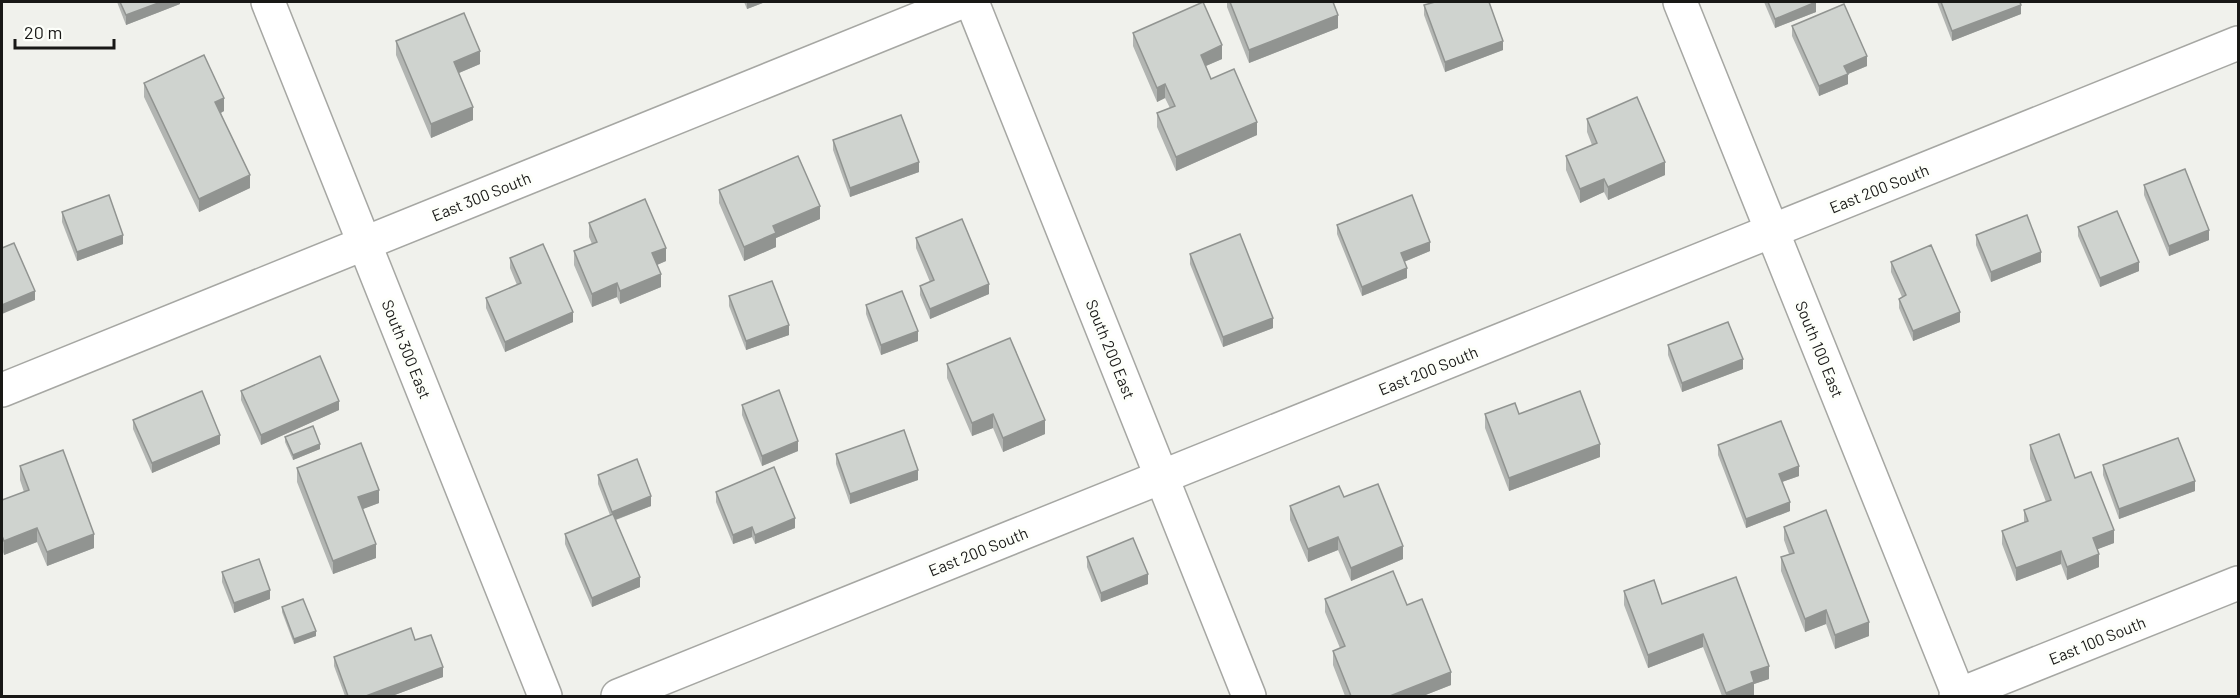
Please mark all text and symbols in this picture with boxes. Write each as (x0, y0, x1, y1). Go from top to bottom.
scale bar (15, 12, 114, 50)
text: 20 m (24, 21, 62, 43)
street label: East 200 South (1827, 159, 1931, 217)
street label: East 300 South (429, 167, 533, 225)
street label: South 300 East (378, 297, 436, 401)
street label: South 200 East (1082, 297, 1140, 401)
street label: South 100 East (1792, 298, 1848, 400)
street label: East 200 South (1376, 341, 1480, 399)
street label: East 200 South (926, 522, 1030, 580)
street label: East 100 South (2046, 612, 2148, 668)

